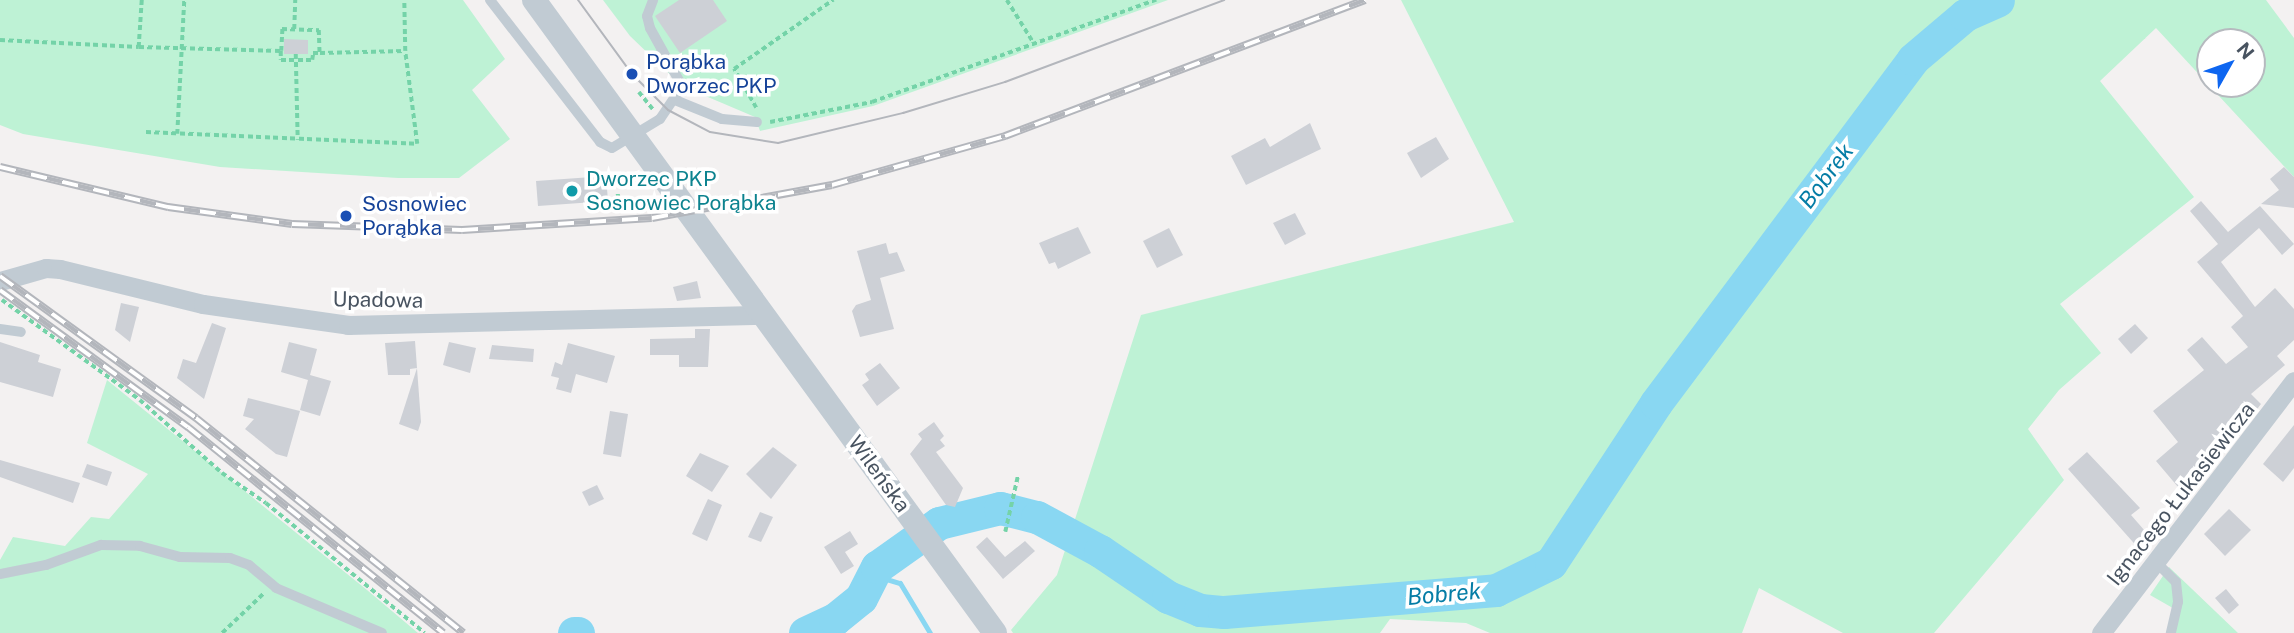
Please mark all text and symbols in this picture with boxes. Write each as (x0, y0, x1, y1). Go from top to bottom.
north arrow (2196, 28, 2266, 98)
text: N (2232, 38, 2259, 64)
place label: Porąbka Dworzec PKP (646, 49, 776, 99)
marker: Porąbka Dworzec PKP (624, 66, 640, 82)
water label: Bobrek (1793, 138, 1859, 214)
place label: Dworzec PKP Sosnowiec Porąbka (586, 166, 776, 216)
marker: Dworzec PKP Sosnowiec Porąbka (564, 183, 580, 199)
place label: Sosnowiec Porąbka (362, 191, 467, 241)
marker: Sosnowiec Porąbka (336, 206, 356, 226)
street label: Upadowa (332, 287, 424, 313)
street label: Ignacego Łukasiewicza (2102, 398, 2260, 590)
street label: Wileńska (843, 431, 915, 517)
water label: Bobrek (1406, 577, 1482, 611)

